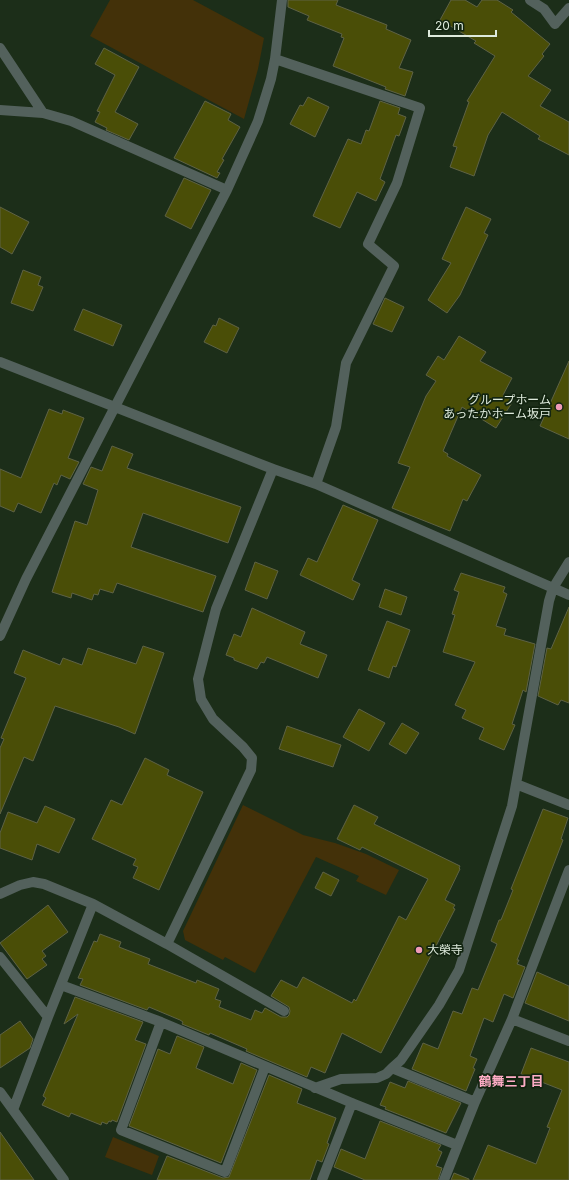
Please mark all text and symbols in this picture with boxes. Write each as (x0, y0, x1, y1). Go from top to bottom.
scale bar (429, 12, 496, 38)
text: 20 m (435, 18, 464, 33)
place label: グループホーム あったかホーム坂戸 (443, 392, 551, 421)
marker: グループホーム あったかホーム坂戸 (554, 402, 564, 412)
place label: 大榮寺 (427, 942, 463, 957)
marker: 大榮寺 (414, 945, 424, 955)
district label: 鶴舞三丁目 (478, 1073, 544, 1089)

